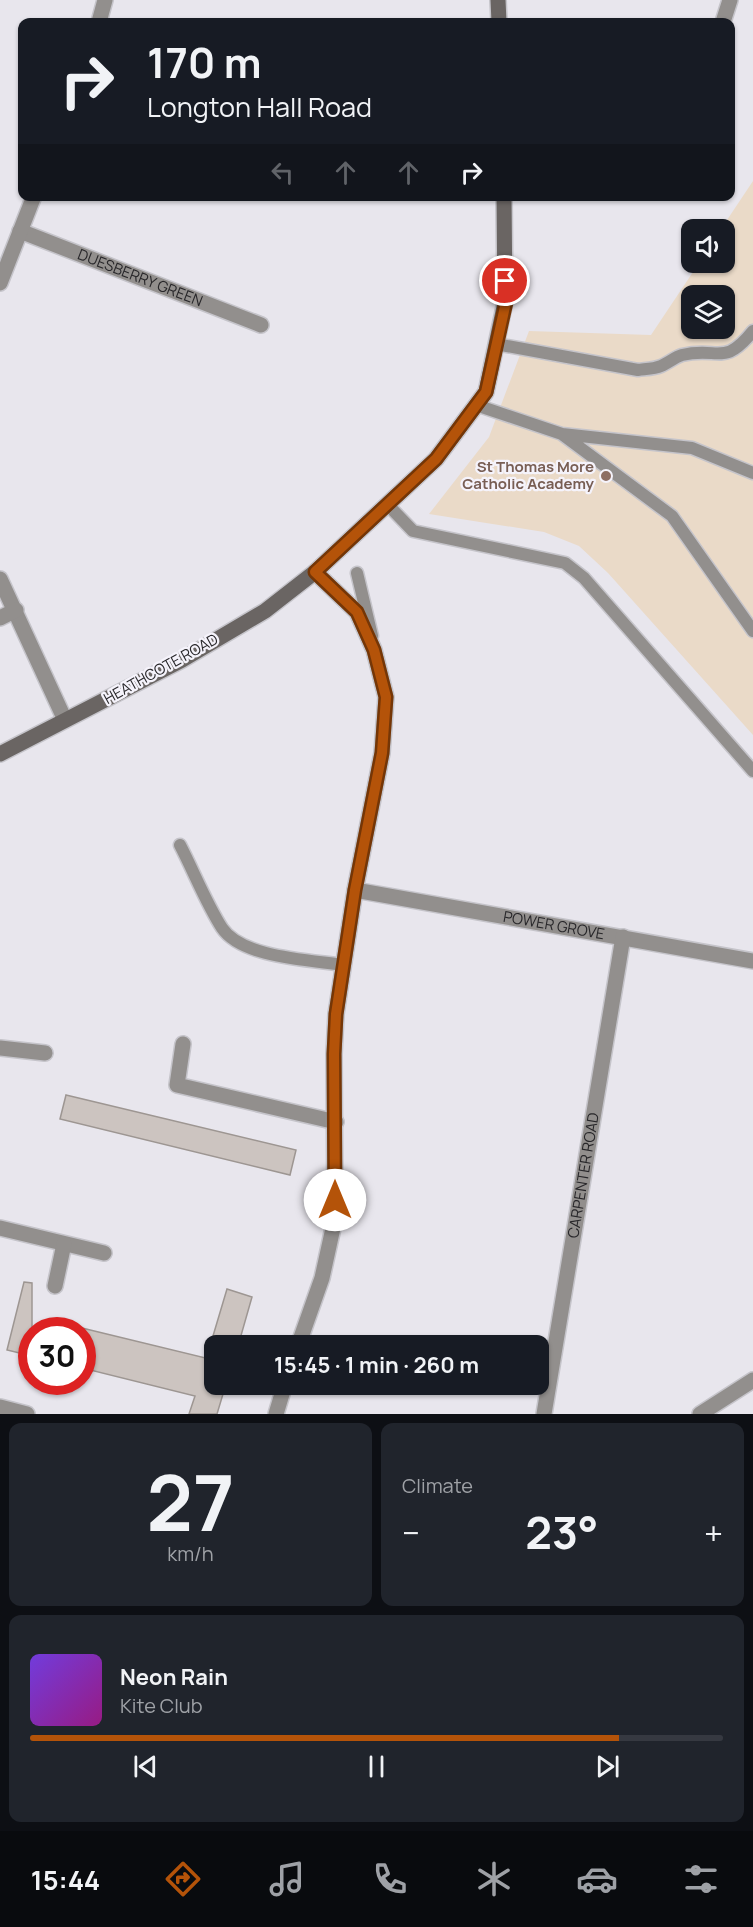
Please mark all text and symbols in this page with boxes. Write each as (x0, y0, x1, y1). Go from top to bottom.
text: 170 m (147, 33, 262, 91)
icon: right (48, 42, 126, 120)
text: Longton Hall Road (147, 88, 372, 125)
icon: left (266, 156, 299, 189)
icon: ahead (329, 156, 362, 189)
icon: ahead (392, 156, 425, 189)
icon: right (455, 156, 488, 189)
map controls (681, 219, 735, 339)
button: sound (681, 219, 735, 273)
street label: DUESBERRY GREEN (75, 244, 206, 311)
pin (479, 255, 530, 306)
icon: arrive (488, 264, 521, 297)
button: layers (681, 285, 735, 339)
place label: St Thomas More Catholic Academy (462, 456, 595, 494)
marker: St Thomas More Catholic Academy (599, 469, 613, 483)
street label: HEATHCOTE ROAD (100, 628, 222, 709)
street label: POWER GROVE (502, 906, 606, 944)
street label: CARPENTER ROAD (562, 1111, 604, 1240)
position arrow (303, 1168, 367, 1232)
speed limit sign: 30 (18, 1317, 96, 1395)
text: 15:45 · 1 min · 260 m (274, 1350, 479, 1380)
text: 27 (146, 1448, 235, 1554)
text: Climate (402, 1472, 473, 1499)
text: 23° (525, 1501, 599, 1563)
text: − (402, 1510, 420, 1555)
text: + (704, 1510, 723, 1555)
text: km/h (167, 1540, 214, 1567)
text: Neon Rain (120, 1662, 228, 1692)
text: Kite Club (120, 1692, 203, 1719)
icon: previous (129, 1750, 162, 1783)
icon: pause (360, 1750, 393, 1783)
icon: next (591, 1750, 624, 1783)
icon: directions (162, 1858, 204, 1900)
icon: music (266, 1858, 308, 1900)
icon: phone (369, 1858, 411, 1900)
icon: climate (473, 1858, 515, 1900)
icon: car (576, 1858, 618, 1900)
icon: filters (680, 1858, 722, 1900)
text: 15:44 (31, 1861, 100, 1898)

